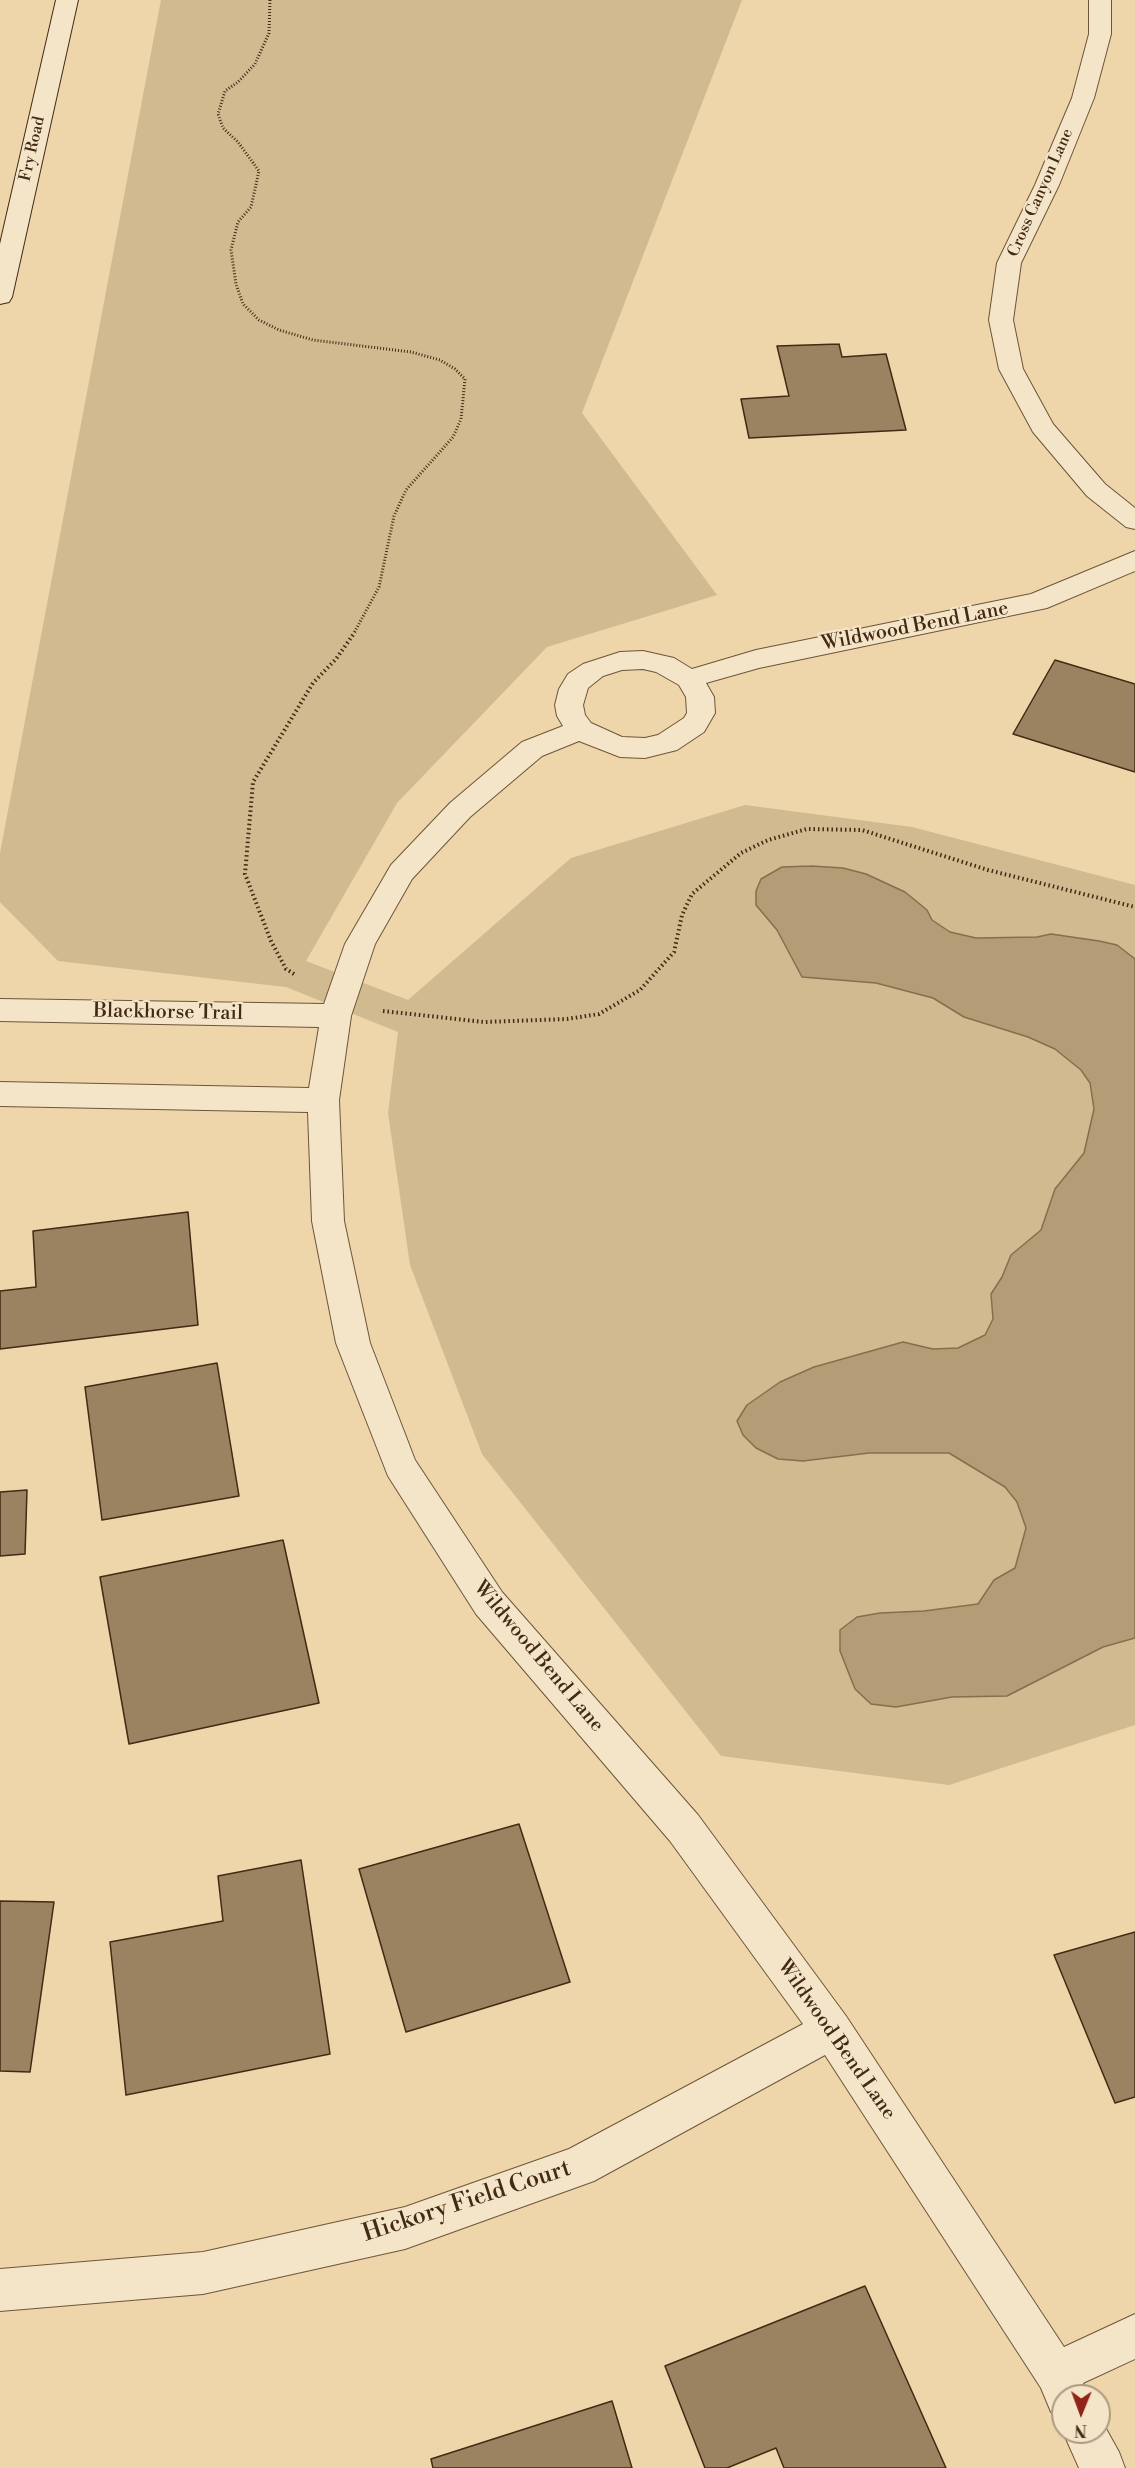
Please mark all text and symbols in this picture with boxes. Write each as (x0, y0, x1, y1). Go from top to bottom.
street label: Fry Road (16, 115, 50, 183)
street label: Cross Canyon Lane (1004, 126, 1078, 260)
street label: Wildwood Bend Lane (819, 597, 1011, 657)
street label: Blackhorse Trail (93, 1000, 243, 1026)
street label: Wildwood Bend Lane (468, 1577, 608, 1737)
street label: Wildwood Bend Lane (772, 1955, 900, 2125)
street label: Hickory Field Court (359, 2155, 575, 2249)
north arrow (1051, 2384, 1111, 2444)
text: N (1074, 2420, 1087, 2440)

